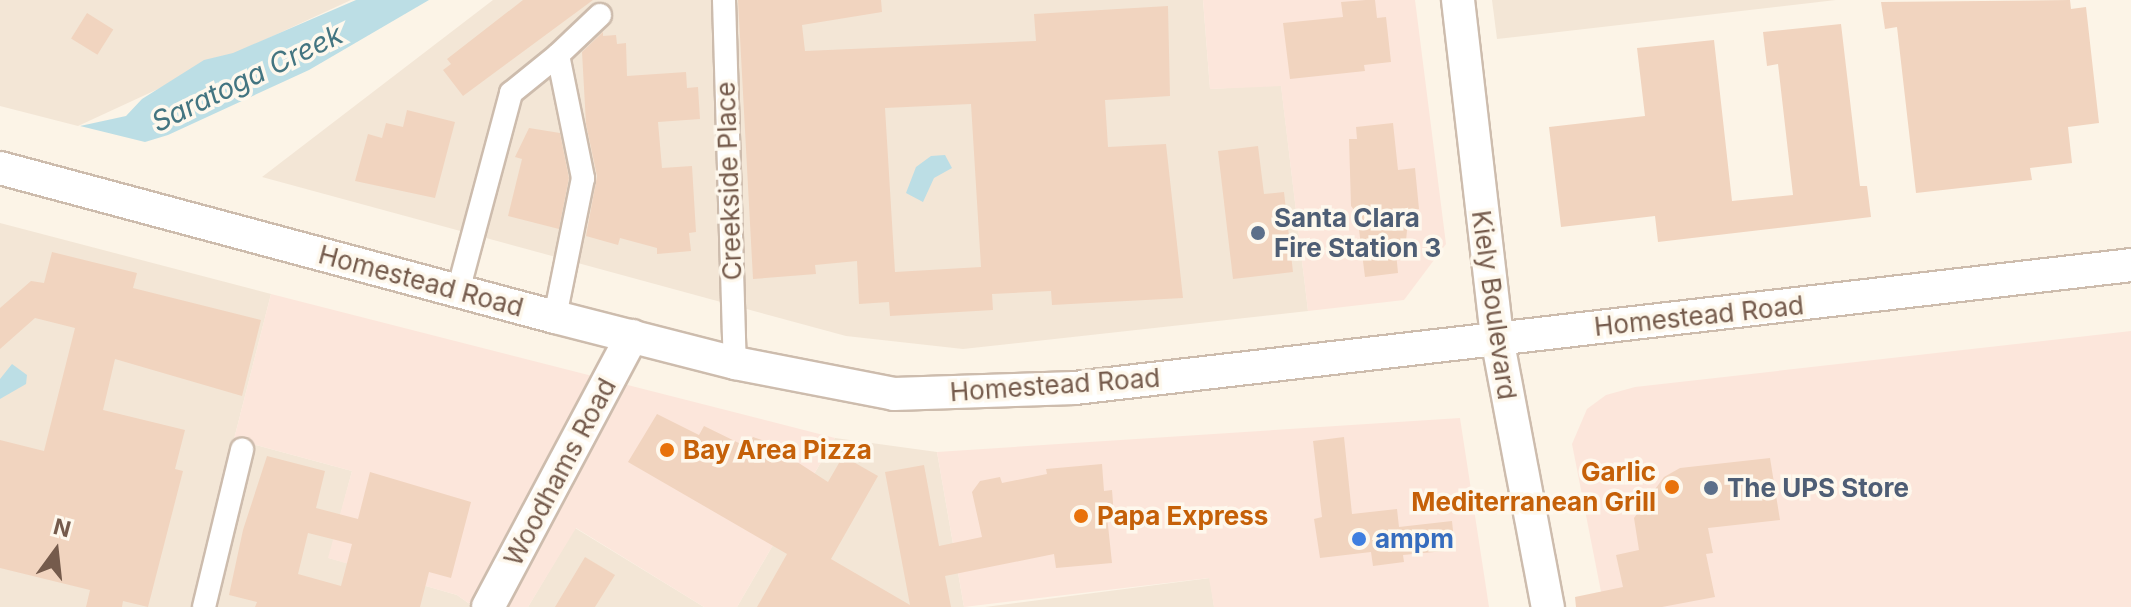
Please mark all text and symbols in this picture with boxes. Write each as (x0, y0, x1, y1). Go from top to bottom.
water label: Saratoga Creek (146, 17, 348, 139)
street label: Creekside Place (710, 81, 748, 281)
place label: Santa Clara Fire Station 3 (1274, 202, 1441, 264)
street label: Kiely Boulevard (1465, 208, 1523, 402)
marker: Santa Clara Fire Station 3 (1249, 224, 1267, 242)
street label: Homestead Road (315, 239, 527, 323)
street label: Homestead Road (1593, 289, 1805, 343)
street label: Homestead Road (949, 362, 1161, 408)
street label: Woodhams Road (497, 373, 623, 571)
place label: Bay Area Pizza (683, 434, 872, 466)
marker: Bay Area Pizza (658, 441, 676, 459)
place label: Garlic Mediterranean Grill (1411, 456, 1656, 518)
place label: The UPS Store (1727, 472, 1909, 504)
marker: Garlic Mediterranean Grill (1663, 478, 1681, 496)
marker: The UPS Store (1702, 479, 1720, 497)
place label: Papa Express (1097, 500, 1268, 532)
marker: Papa Express (1072, 507, 1090, 525)
north arrow (16, 511, 96, 591)
text: N (51, 513, 74, 543)
place label: ampm (1375, 523, 1454, 555)
marker: ampm (1350, 530, 1368, 548)

